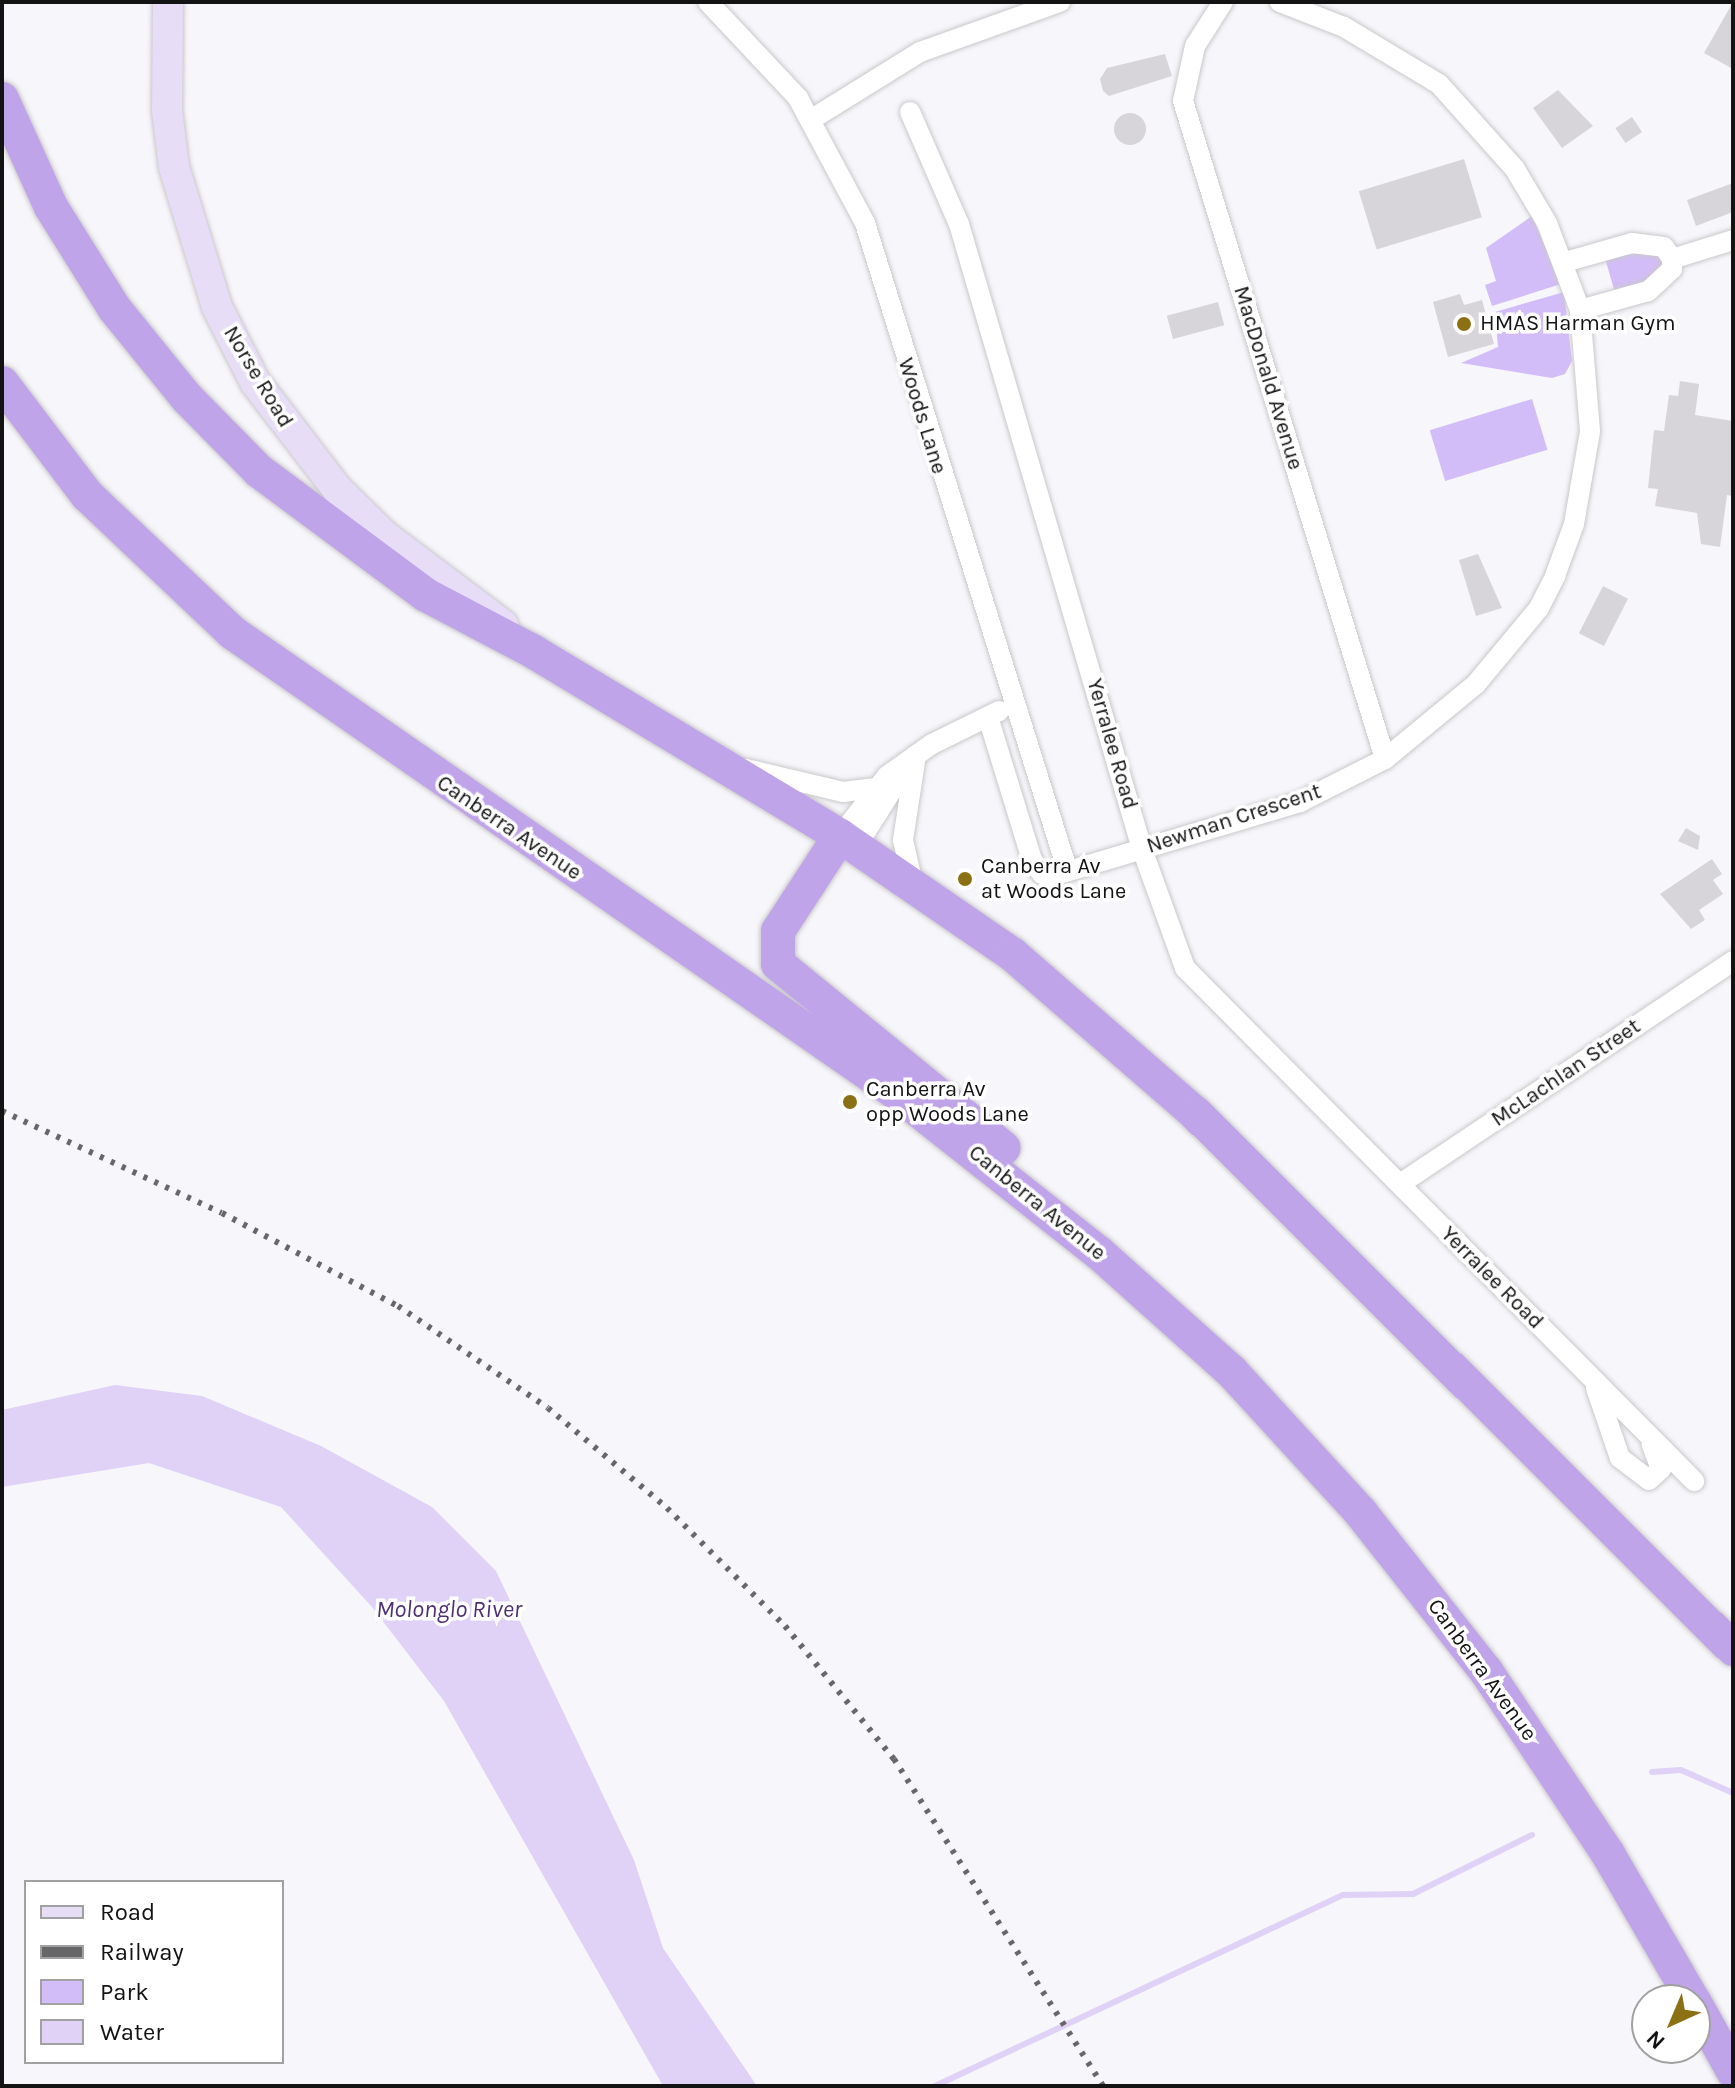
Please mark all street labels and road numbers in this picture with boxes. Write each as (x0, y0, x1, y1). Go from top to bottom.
street label: MacDonald Avenue (1227, 283, 1309, 473)
street label: Norse Road (217, 321, 299, 433)
street label: Woods Lane (892, 355, 952, 477)
street label: Yerralee Road (1081, 676, 1143, 812)
street label: Canberra Avenue (432, 770, 586, 886)
street label: Newman Crescent (1143, 778, 1325, 860)
street label: McLachlan Street (1486, 1013, 1646, 1133)
street label: Canberra Avenue (963, 1140, 1111, 1266)
street label: Yerralee Road (1435, 1221, 1549, 1335)
street label: Canberra Avenue (1422, 1594, 1542, 1746)

